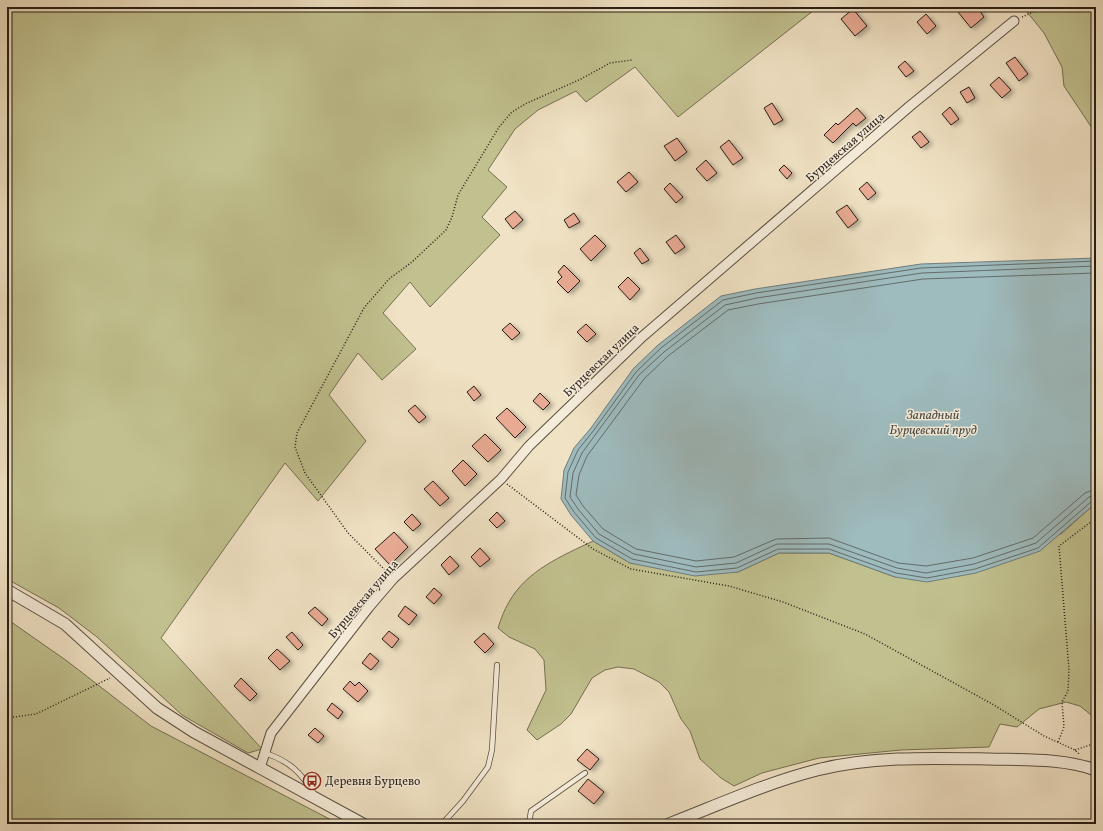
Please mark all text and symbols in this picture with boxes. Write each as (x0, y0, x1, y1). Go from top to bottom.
street label: Бурцевская улица (803, 109, 888, 186)
street label: Бурцевская улица (560, 320, 643, 401)
water label: Западный Бурцевский пруд (889, 407, 977, 440)
street label: Бурцевская улица (325, 557, 402, 642)
bus stop icon: Деревня Бурцево (302, 771, 322, 791)
place label: Деревня Бурцево (325, 774, 420, 790)

